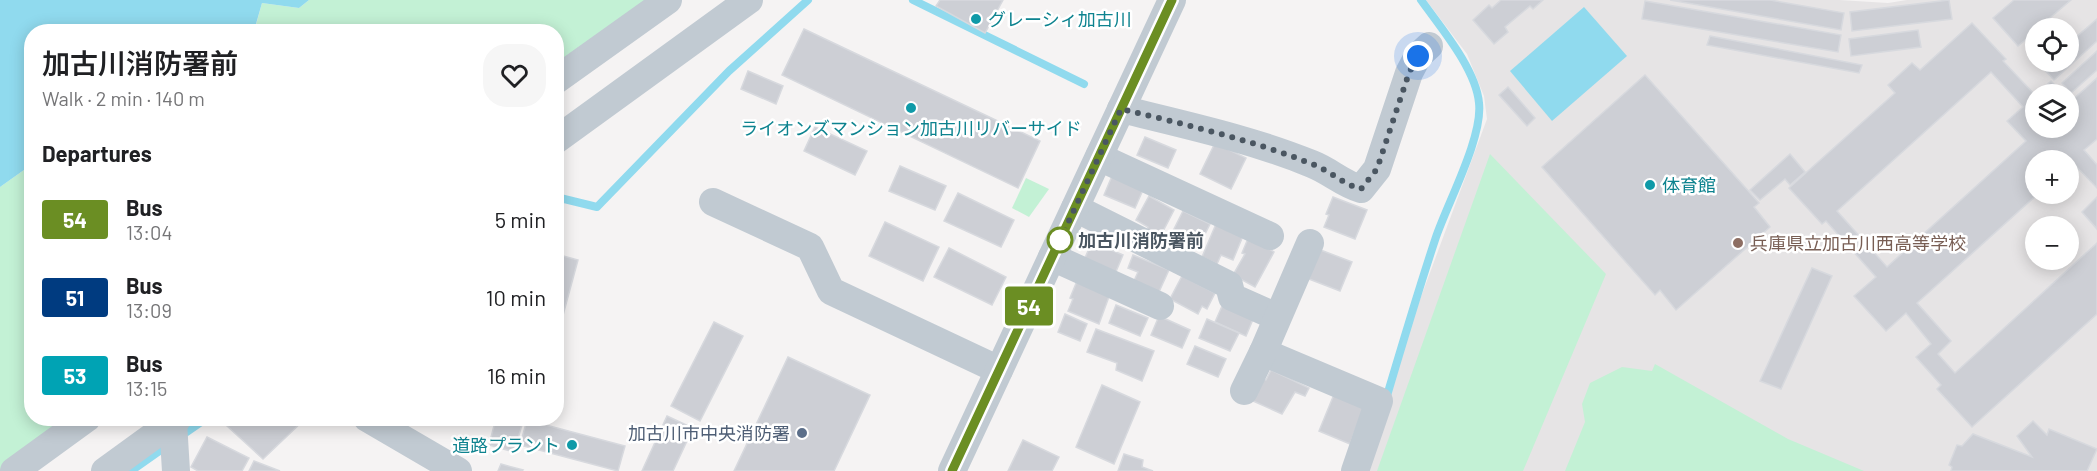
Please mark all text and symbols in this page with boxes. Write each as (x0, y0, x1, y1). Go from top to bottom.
place label: グレーシィ加古川 (988, 8, 1132, 30)
marker: グレーシィ加古川 (969, 12, 983, 26)
map controls (2025, 18, 2079, 270)
button: locate (2025, 18, 2079, 72)
your location (1403, 41, 1433, 71)
button: heart (483, 44, 546, 107)
text: 加古川消防署前 (42, 46, 238, 80)
button: layers (2025, 84, 2079, 138)
text: Walk · 2 min · 140 m (42, 86, 205, 110)
marker: ライオンズマンション加古川リバーサイド (904, 101, 918, 115)
place label: ライオンズマンション加古川リバーサイド (740, 117, 1082, 139)
text: Departures (42, 140, 152, 166)
button: + (2025, 150, 2079, 204)
place label: 体育館 (1662, 174, 1716, 196)
marker: 体育館 (1643, 178, 1657, 192)
text: Bus (126, 194, 163, 220)
text: 5 min (495, 206, 546, 232)
text: 54 (63, 207, 87, 232)
button: − (2025, 216, 2079, 270)
text: 13:04 (126, 220, 172, 244)
marker: 加古川消防署前 (1047, 227, 1073, 253)
place label: 加古川消防署前 (1078, 229, 1204, 251)
place label: 兵庫県立加古川西高等学校 (1750, 232, 1966, 254)
marker: 兵庫県立加古川西高等学校 (1731, 236, 1745, 250)
text: Bus (126, 272, 163, 298)
text: 10 min (486, 284, 546, 310)
text: 51 (66, 285, 84, 310)
line badge: 54 (1002, 286, 1056, 326)
text: 54 (1017, 294, 1041, 319)
text: 13:09 (126, 298, 172, 322)
text: Bus (126, 350, 163, 376)
text: 16 min (487, 362, 546, 388)
text: 53 (64, 363, 86, 388)
text: 13:15 (126, 376, 167, 400)
place label: 加古川市中央消防署 (628, 422, 790, 444)
marker: 加古川市中央消防署 (795, 426, 809, 440)
place label: 道路プラント (452, 434, 560, 456)
marker: 道路プラント (565, 438, 579, 452)

